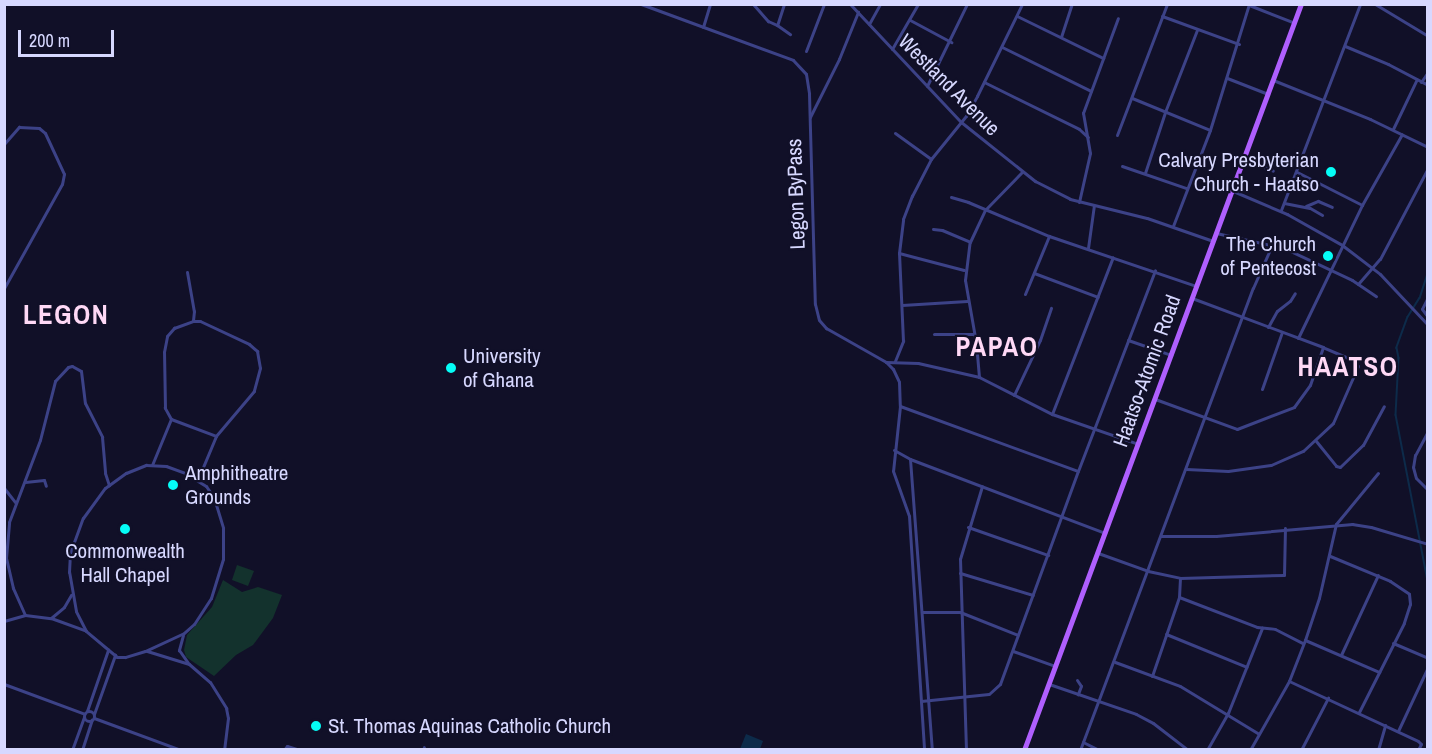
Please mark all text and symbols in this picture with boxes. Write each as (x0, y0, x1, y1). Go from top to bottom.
scale bar (21, 18, 117, 56)
text: 200 m (29, 28, 70, 53)
street label: Westland Avenue (893, 29, 1005, 141)
street label: Legon ByPass (781, 138, 811, 250)
place label: Calvary Presbyterian Church - Haatso (1158, 147, 1319, 197)
marker: Calvary Presbyterian Church - Haatso (1324, 165, 1338, 179)
place label: The Church of Pentecost (1220, 231, 1316, 281)
marker: The Church of Pentecost (1321, 249, 1335, 263)
street label: Haatso-Atomic Road (1108, 292, 1186, 450)
district label: LEGON (23, 299, 109, 331)
district label: PAPAO (956, 331, 1038, 363)
place label: University of Ghana (463, 343, 541, 393)
district label: HAATSO (1298, 351, 1398, 383)
marker: University of Ghana (444, 361, 458, 375)
place label: Amphitheatre Grounds (185, 460, 288, 510)
marker: Amphitheatre Grounds (166, 478, 180, 492)
marker: Commonwealth Hall Chapel (118, 522, 132, 536)
place label: Commonwealth Hall Chapel (65, 538, 185, 588)
place label: St. Thomas Aquinas Catholic Church (328, 713, 612, 739)
marker: St. Thomas Aquinas Catholic Church (309, 719, 323, 733)

